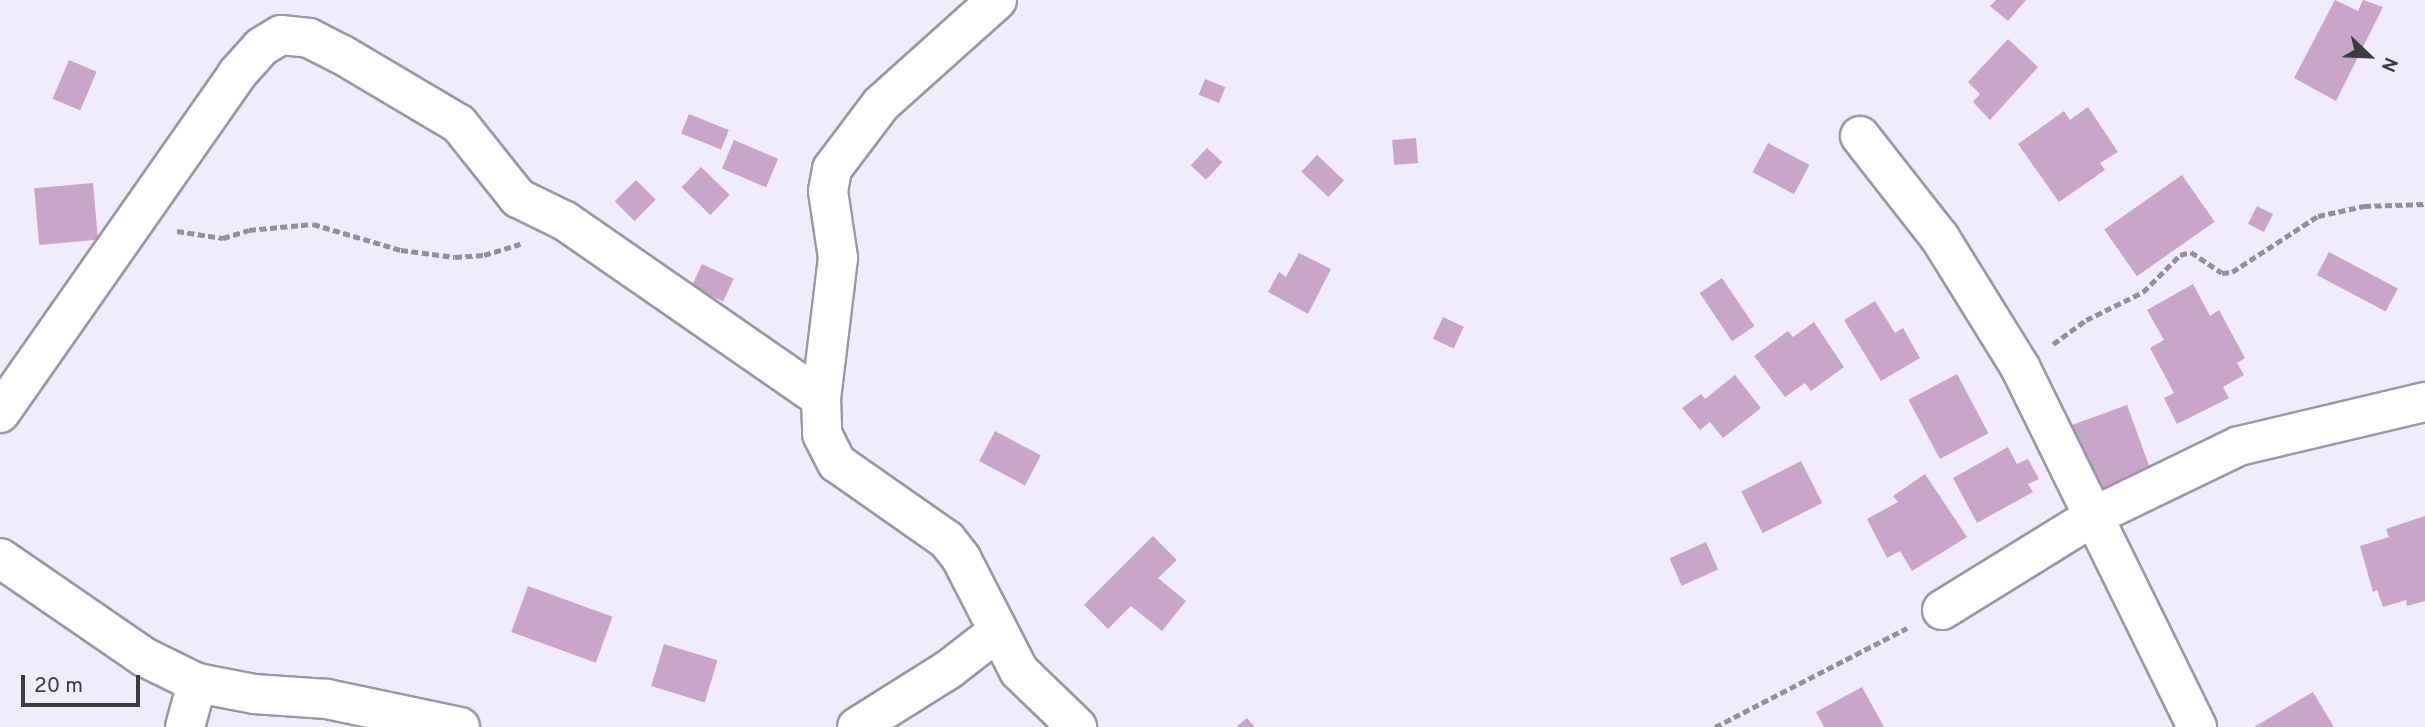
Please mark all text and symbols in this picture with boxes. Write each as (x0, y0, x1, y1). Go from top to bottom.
north arrow (2334, 21, 2404, 91)
text: N (2375, 53, 2402, 75)
scale bar (24, 660, 144, 704)
text: 20 m (34, 673, 83, 700)

